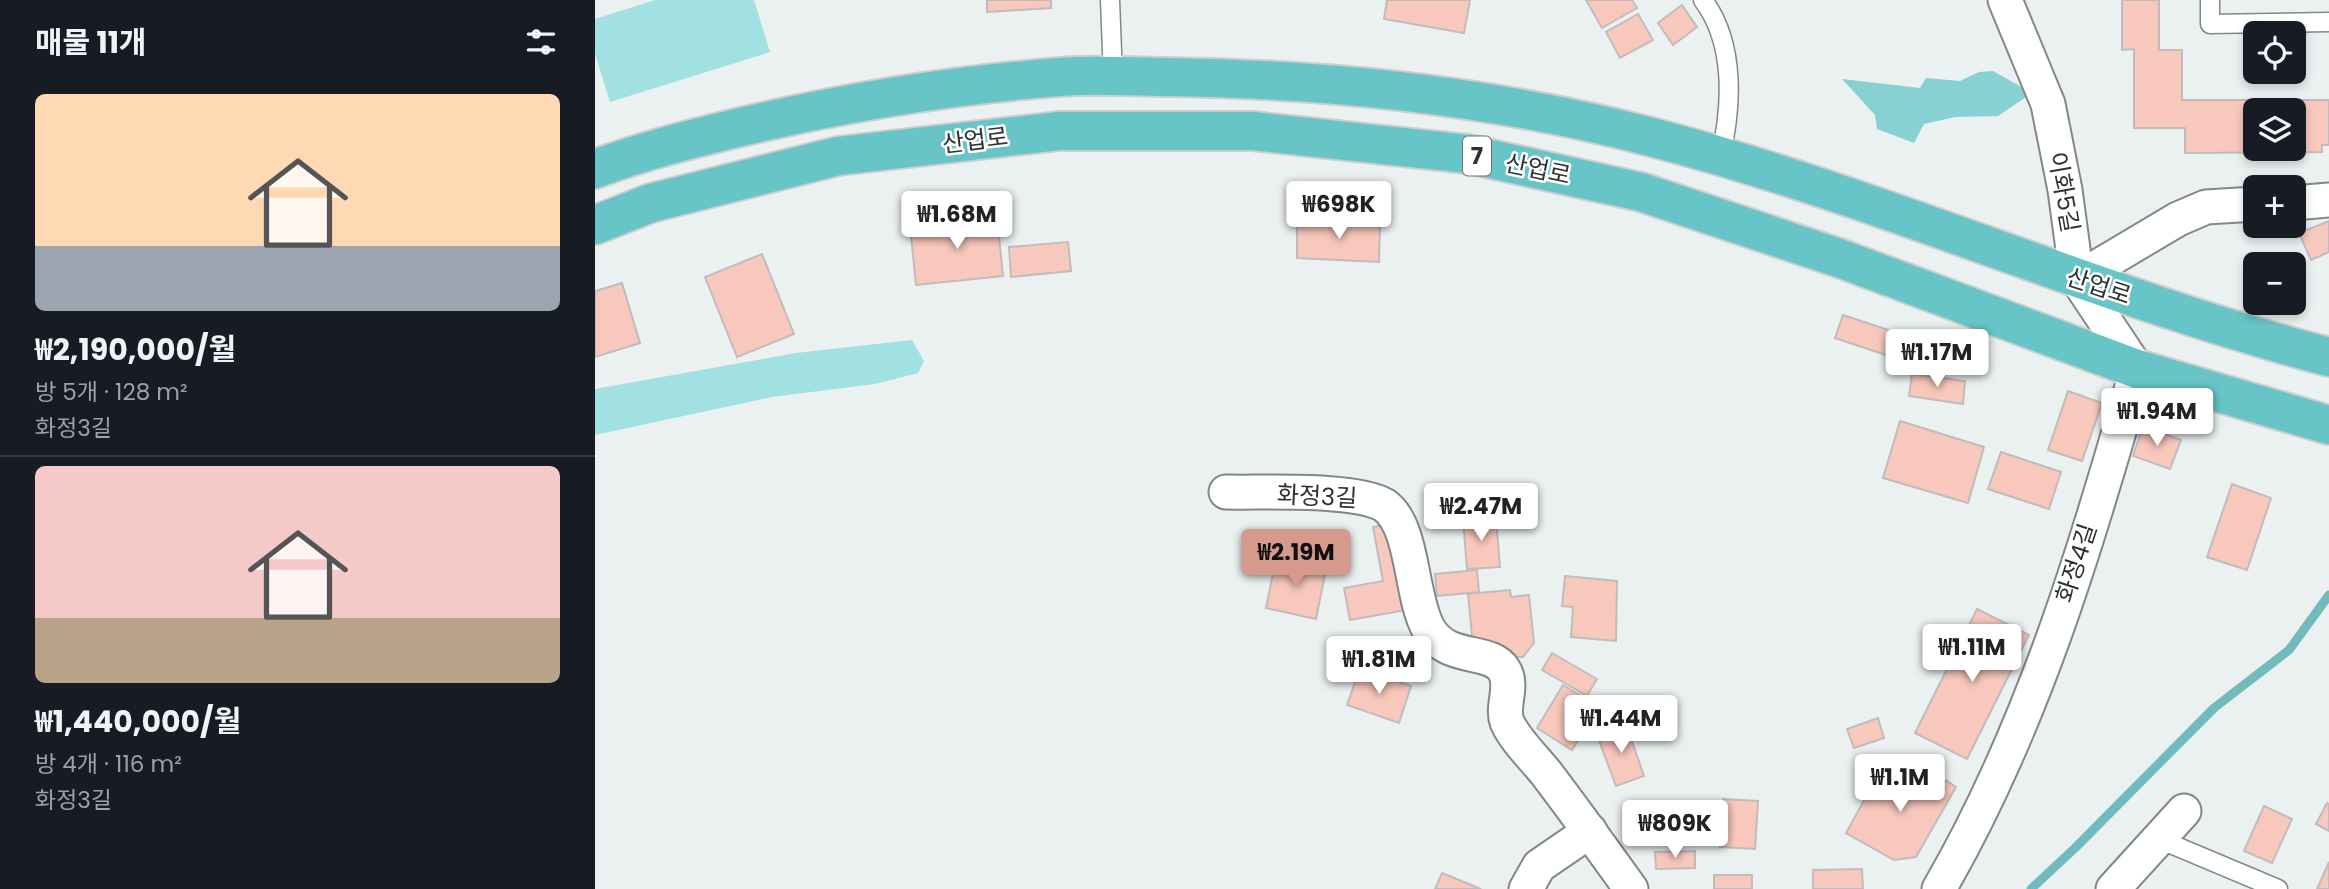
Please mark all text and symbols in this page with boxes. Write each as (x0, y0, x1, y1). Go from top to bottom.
text: 매물 11개 (35, 21, 147, 64)
map controls (2243, 21, 2306, 315)
button: locate (2243, 21, 2306, 84)
icon: filters (522, 23, 560, 61)
button: layers (2243, 98, 2306, 161)
street label: 산업로 (940, 120, 1010, 160)
road number: 7 (1463, 136, 1491, 176)
icon: home (235, 140, 361, 266)
street label: 산업로 (1502, 146, 1574, 192)
street label: 이화5길 (2041, 149, 2087, 235)
button: + (2243, 175, 2306, 238)
pin: ₩698K (1290, 182, 1388, 241)
text: ₩698K (1302, 188, 1376, 220)
pin: ₩1.68M (900, 191, 1014, 251)
text: ₩1.68M (917, 198, 997, 230)
button: − (2243, 252, 2306, 315)
street label: 산업로 (2062, 260, 2136, 312)
text: ₩2,190,000/월 (35, 328, 236, 371)
pin: ₩1.17M (1880, 330, 1994, 389)
text: ₩1.17M (1902, 336, 1972, 368)
text: 방 5개 · 128 m² (35, 376, 188, 408)
pin: ₩1.94M (2100, 388, 2214, 448)
text: ₩1.94M (2117, 395, 2197, 427)
text: 화정3길 (35, 412, 112, 444)
street label: 화정3길 (1276, 477, 1358, 515)
pin: ₩2.47M (1424, 484, 1538, 543)
text: ₩2.47M (1440, 490, 1522, 522)
icon: home (235, 512, 361, 638)
street label: 화정4길 (2048, 519, 2104, 607)
pin: ₩2.19M (1239, 530, 1353, 589)
text: ₩2.19M (1257, 536, 1335, 568)
pin: ₩1.11M (1915, 624, 2029, 684)
text: ₩1.11M (1938, 631, 2006, 663)
pin: ₩1.81M (1322, 636, 1436, 696)
text: ₩1.81M (1342, 643, 1416, 675)
pin: ₩1.44M (1564, 696, 1678, 755)
text: ₩1,440,000/월 (35, 700, 241, 743)
text: ₩1.44M (1581, 702, 1661, 734)
text: 방 4개 · 116 m² (35, 748, 182, 780)
pin: ₩1.1M (1851, 754, 1949, 814)
text: ₩1.1M (1871, 761, 1929, 793)
text: 화정3길 (35, 784, 112, 816)
pin: ₩809K (1626, 800, 1724, 860)
text: ₩809K (1638, 807, 1712, 839)

